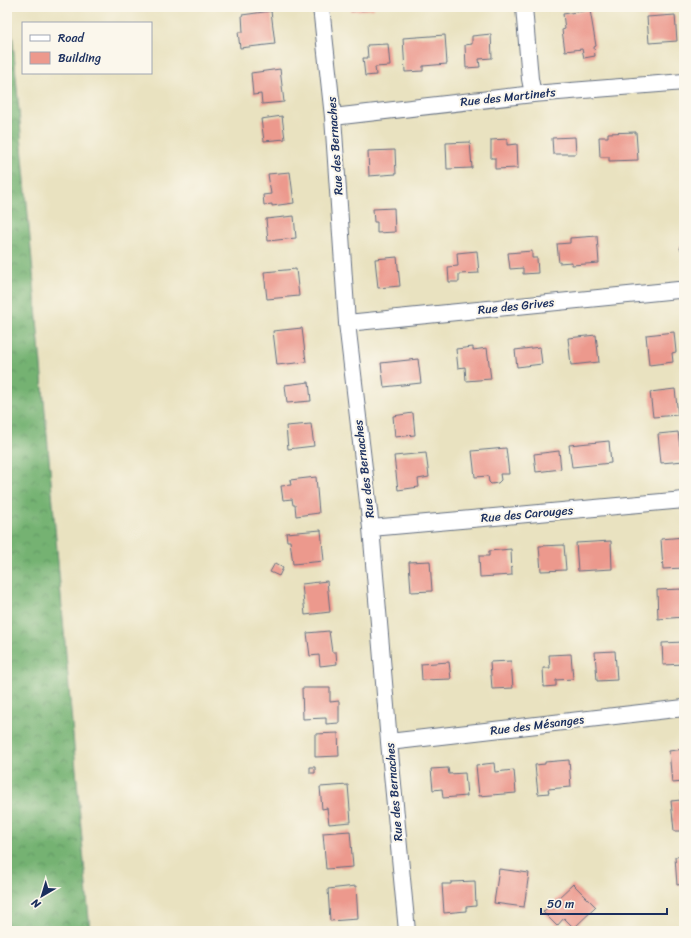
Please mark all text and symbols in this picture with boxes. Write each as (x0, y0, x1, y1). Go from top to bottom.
legend (22, 22, 152, 74)
text: Road (58, 27, 85, 49)
text: Building (58, 47, 101, 69)
street label: Rue des Martinets (459, 81, 557, 113)
street label: Rue des Bernaches (321, 96, 349, 196)
street label: Rue des Grives (477, 291, 556, 321)
street label: Rue des Bernaches (347, 418, 381, 519)
street label: Rue des Carouges (480, 499, 574, 529)
street label: Rue des Mésanges (489, 708, 585, 742)
street label: Rue des Bernaches (379, 742, 409, 842)
north arrow (22, 876, 62, 916)
scale bar (541, 890, 667, 916)
text: N (27, 893, 46, 914)
text: 50 m (547, 893, 574, 915)

